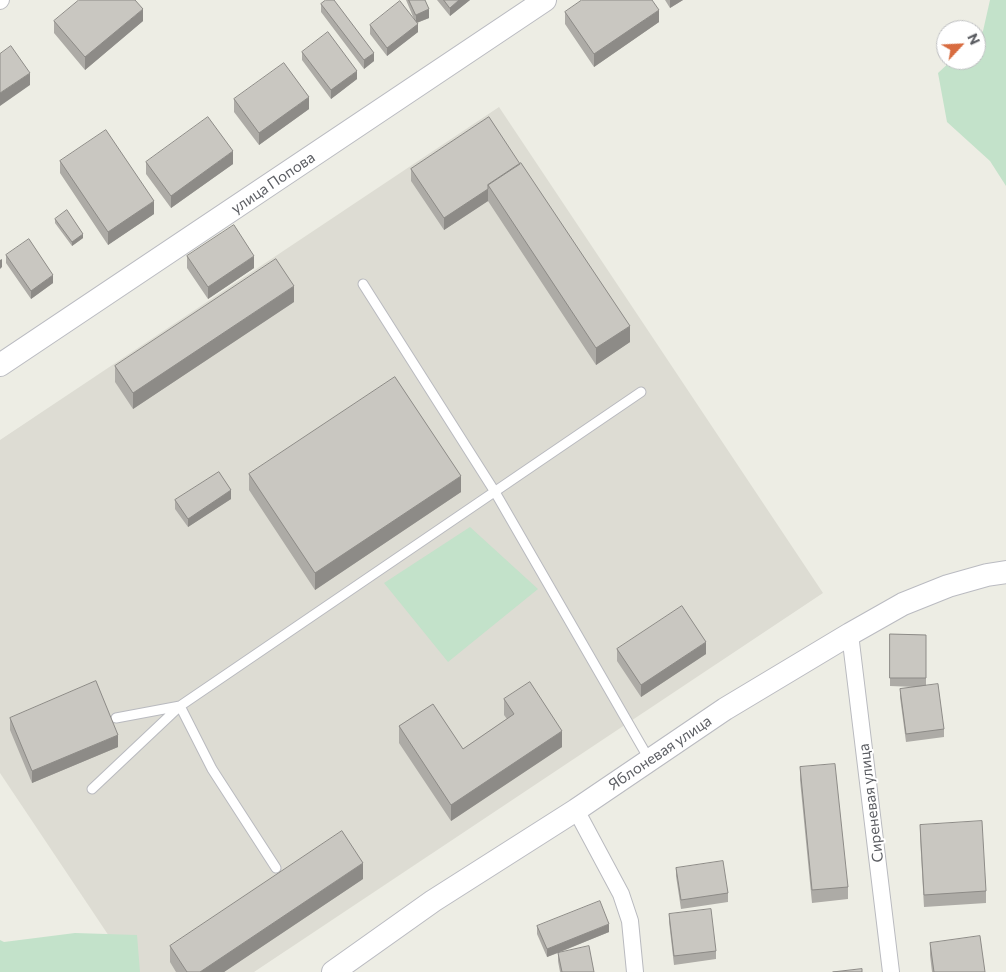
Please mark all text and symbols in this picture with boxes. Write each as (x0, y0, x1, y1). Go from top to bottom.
north arrow (936, 20, 986, 70)
text: N (964, 31, 984, 47)
street label: улица Попова (228, 148, 318, 218)
street label: Яблоневая улица (605, 712, 715, 794)
street label: Сиреневая улица (855, 743, 887, 863)

